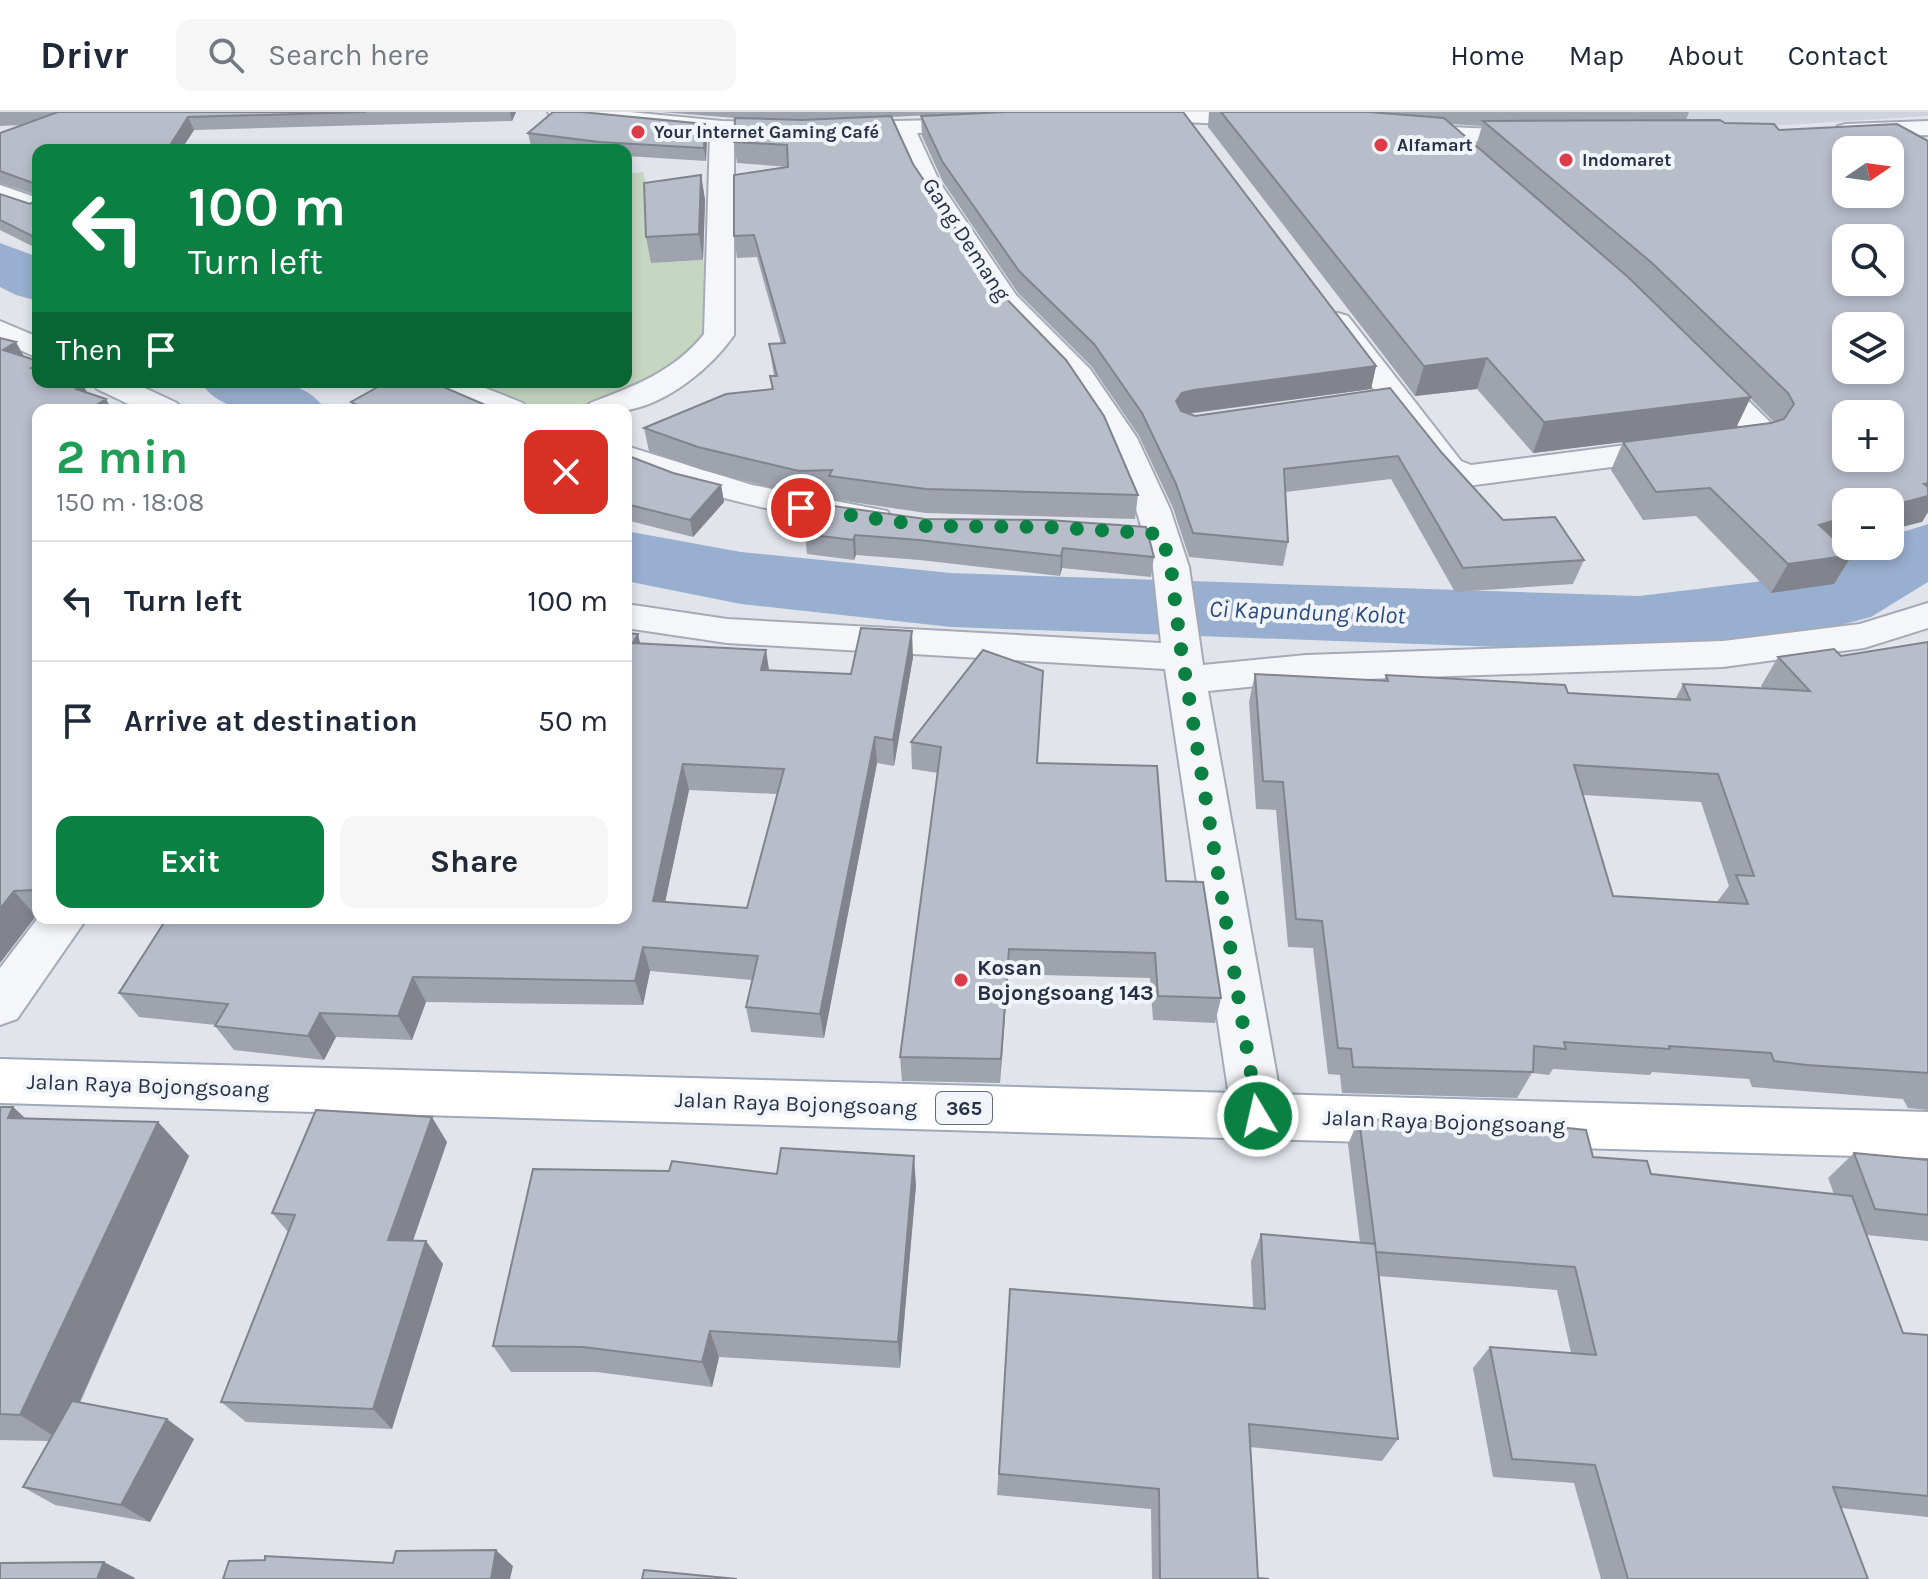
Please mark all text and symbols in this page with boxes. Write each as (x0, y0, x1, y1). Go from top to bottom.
search box (176, 19, 736, 91)
text: Drivr (40, 33, 128, 78)
icon: search (204, 33, 248, 77)
text: Search here (268, 37, 429, 73)
text: Home (1450, 39, 1525, 72)
text: Map (1569, 39, 1624, 72)
text: About (1668, 39, 1744, 72)
text: Contact (1788, 39, 1888, 72)
place label: Your Internet Gaming Café (654, 121, 879, 143)
marker: Your Internet Gaming Café (629, 123, 647, 141)
place label: Alfamart (1397, 134, 1473, 156)
marker: Alfamart (1372, 136, 1390, 154)
north arrow (1832, 136, 1904, 208)
map controls (1832, 136, 1904, 560)
place label: Indomaret (1582, 149, 1671, 171)
marker: Indomaret (1557, 151, 1575, 169)
street label: Gang Demang (917, 173, 1016, 306)
text: 100 m (188, 174, 346, 239)
icon: left (56, 176, 160, 280)
button: search (1832, 224, 1904, 296)
text: Turn left (188, 241, 323, 283)
button: layers (1832, 312, 1904, 384)
icon: arrive (139, 328, 183, 372)
text: Then (56, 332, 123, 368)
button: + (1832, 400, 1904, 472)
text: 2 min (56, 429, 188, 485)
button: close (524, 430, 608, 514)
pin (767, 474, 835, 542)
icon: arrive (779, 486, 823, 530)
text: 150 m · 18:08 (56, 487, 204, 518)
button: − (1832, 488, 1904, 560)
icon: left (56, 579, 100, 623)
text: Turn left (124, 583, 242, 619)
text: 100 m (527, 583, 608, 619)
water label: Ci Kapundung Kolot (1208, 595, 1406, 629)
icon: arrive (56, 699, 100, 743)
text: Arrive at destination (124, 703, 418, 739)
text: 50 m (538, 703, 608, 739)
button: Exit (56, 816, 324, 908)
button: Share (340, 816, 608, 908)
place label: Kosan Bojongsoang 143 (977, 955, 1154, 1006)
marker: Kosan Bojongsoang 143 (952, 971, 970, 989)
street label: Jalan Raya Bojongsoang (26, 1069, 270, 1103)
position arrow (1216, 1074, 1300, 1158)
street label: Jalan Raya Bojongsoang (674, 1087, 918, 1121)
road number: 365 (936, 1092, 992, 1124)
street label: Jalan Raya Bojongsoang (1322, 1105, 1566, 1139)

